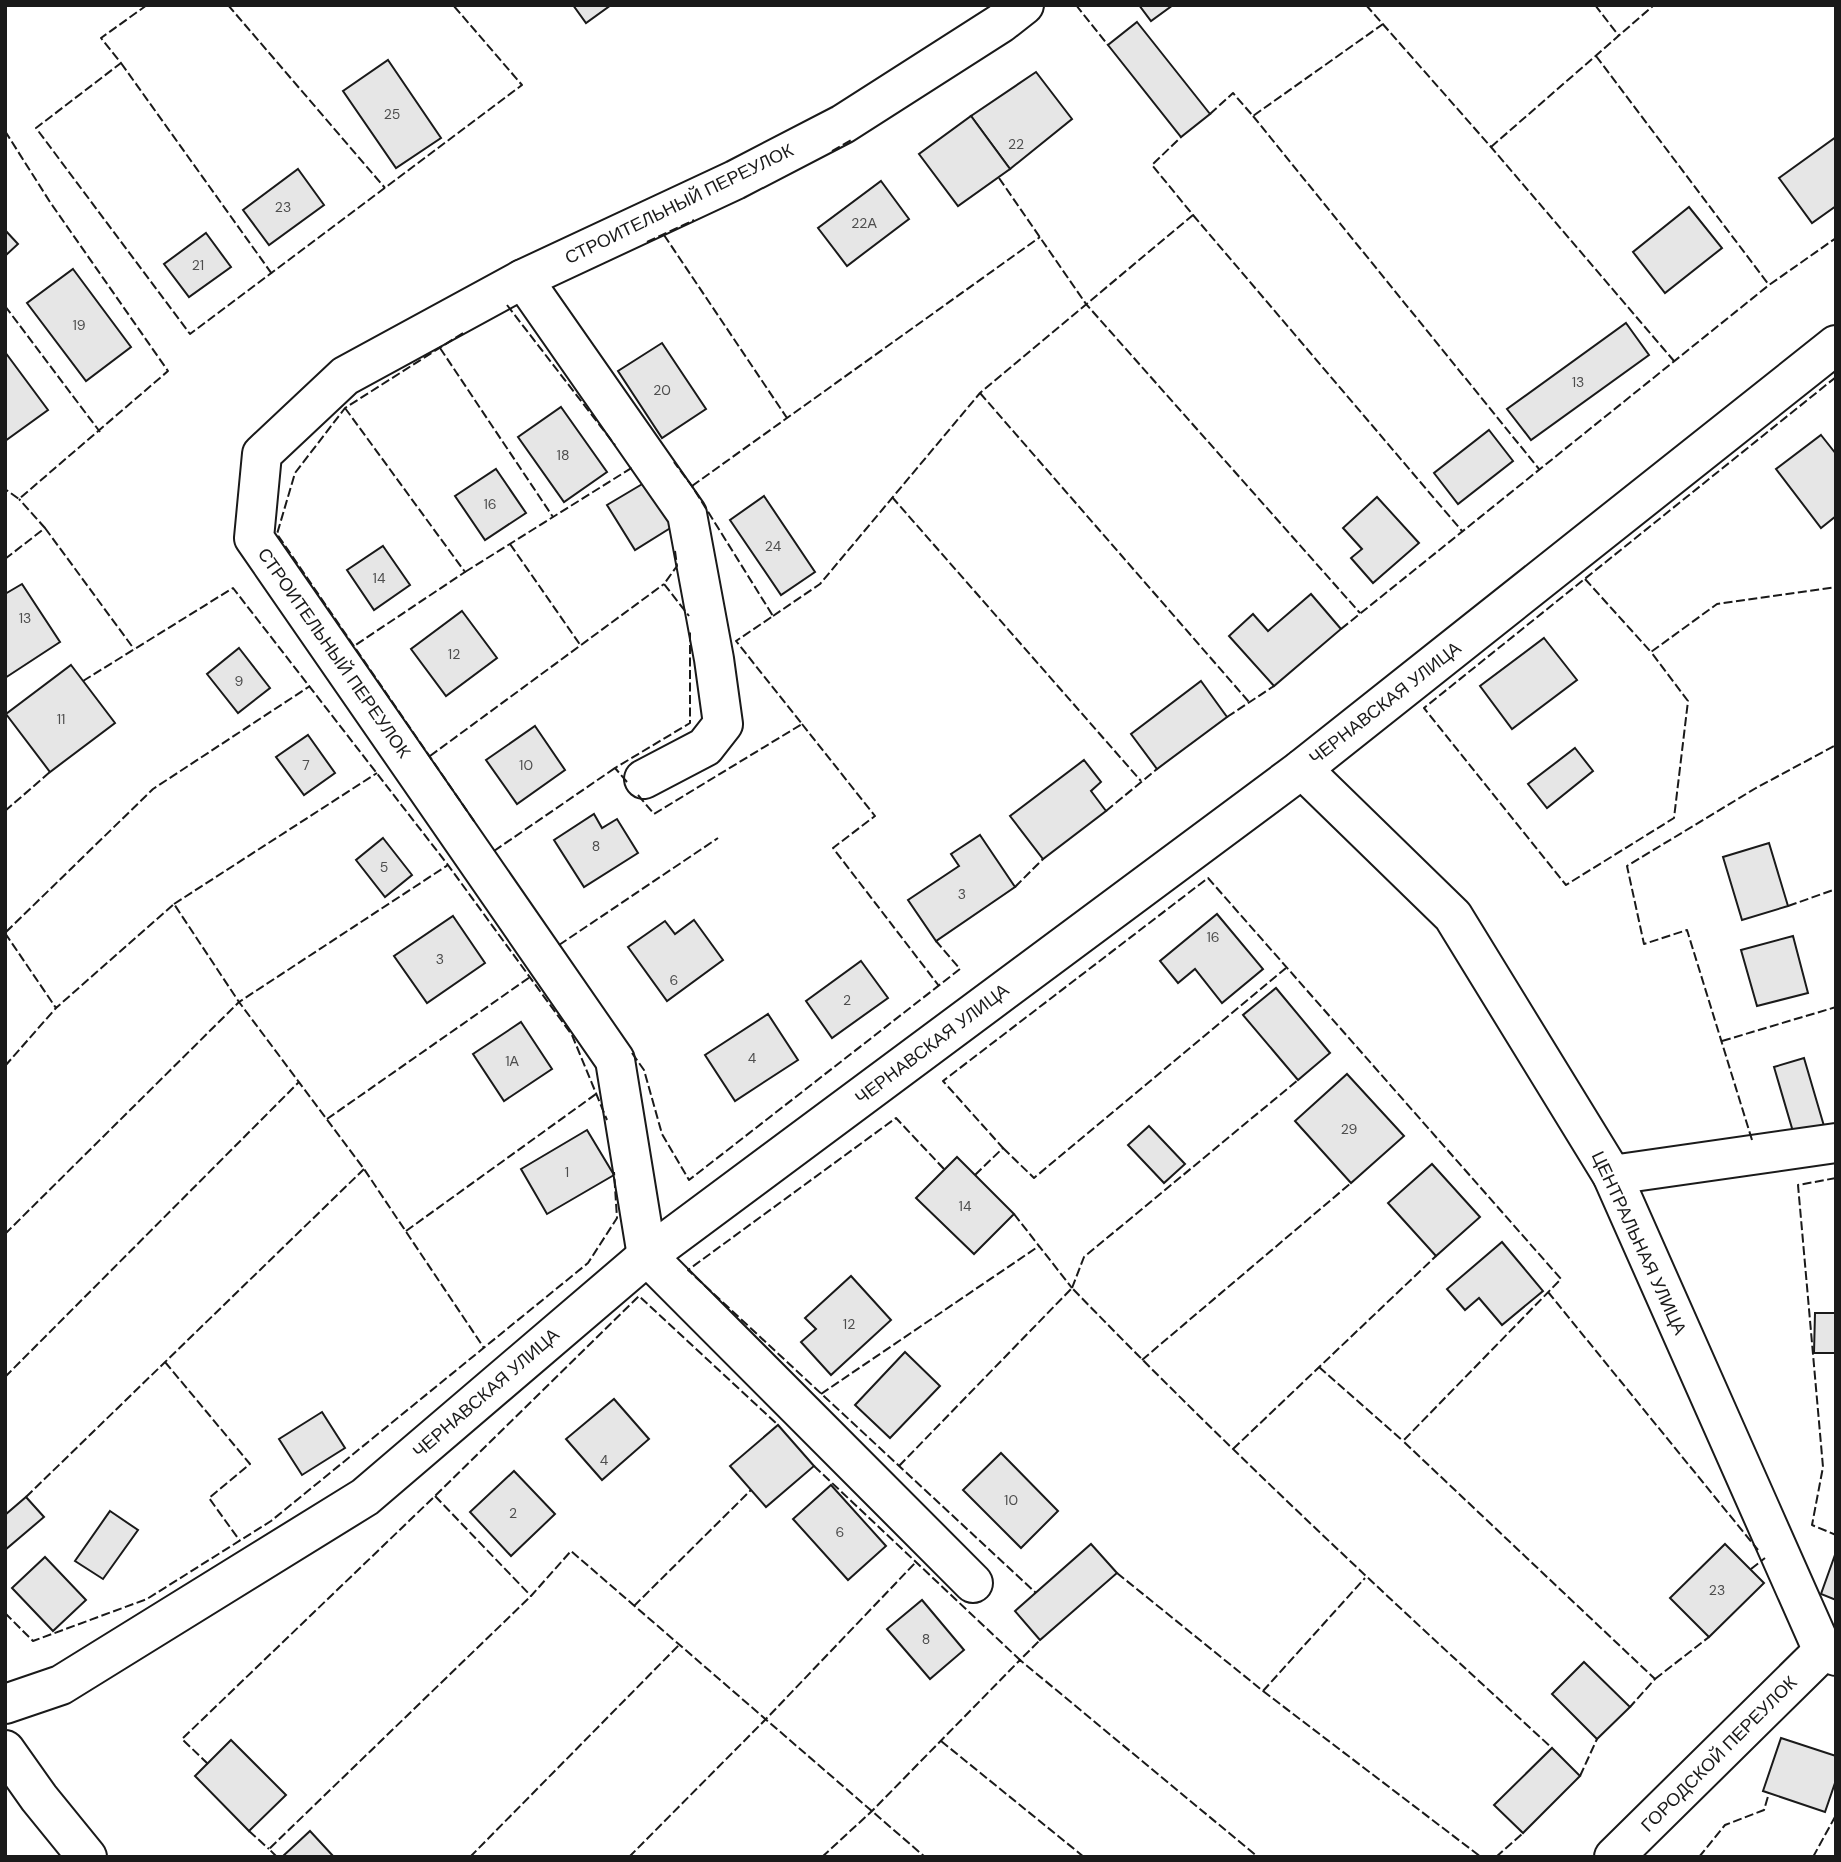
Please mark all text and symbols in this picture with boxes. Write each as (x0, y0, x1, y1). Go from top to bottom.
house number: 25 (384, 105, 400, 123)
house number: 22 (1008, 135, 1024, 153)
street label: СТРОИТЕЛЬНЫЙ ПЕРЕУЛОК (561, 138, 798, 270)
house number: 23 (275, 198, 291, 216)
house number: 22А (851, 214, 877, 232)
house number: 21 (192, 256, 204, 274)
house number: 19 (72, 316, 86, 334)
house number: 13 (1572, 373, 1584, 391)
house number: 20 (653, 381, 671, 399)
house number: 18 (557, 446, 569, 464)
house number: 16 (483, 495, 497, 513)
house number: 24 (765, 537, 782, 555)
street label: СТРОИТЕЛЬНЫЙ ПЕРЕУЛОК (252, 543, 416, 763)
house number: 14 (373, 569, 386, 587)
house number: 13 (19, 609, 31, 627)
street label: ЧЕРНАВСКАЯ УЛИЦА (1304, 636, 1466, 770)
house number: 12 (448, 645, 460, 663)
house number: 9 (235, 672, 244, 690)
house number: 11 (57, 710, 65, 728)
house number: 7 (302, 756, 310, 774)
house number: 10 (519, 756, 533, 774)
house number: 8 (592, 837, 600, 855)
house number: 5 (380, 858, 388, 876)
house number: 3 (958, 885, 966, 903)
house number: 16 (1206, 928, 1220, 946)
house number: 3 (436, 950, 444, 968)
house number: 6 (670, 971, 678, 989)
street label: ЧЕРНАВСКАЯ УЛИЦА (850, 978, 1014, 1110)
house number: 2 (843, 991, 851, 1009)
house number: 4 (748, 1049, 757, 1067)
house number: 1А (505, 1052, 520, 1070)
house number: 29 (1341, 1120, 1358, 1138)
street label: ЦЕНТРАЛЬНАЯ УЛИЦА (1586, 1147, 1692, 1339)
house number: 1 (565, 1163, 569, 1181)
house number: 14 (959, 1197, 972, 1215)
house number: 12 (843, 1315, 855, 1333)
street label: ЧЕРНАВСКАЯ УЛИЦА (408, 1323, 564, 1463)
house number: 4 (600, 1451, 609, 1469)
house number: 10 (1004, 1491, 1018, 1509)
house number: 2 (509, 1504, 517, 1522)
house number: 6 (836, 1523, 844, 1541)
house number: 23 (1709, 1581, 1725, 1599)
house number: 8 (922, 1630, 930, 1648)
street label: ГОРОДСКОЙ ПЕРЕУЛОК (1636, 1670, 1803, 1837)

